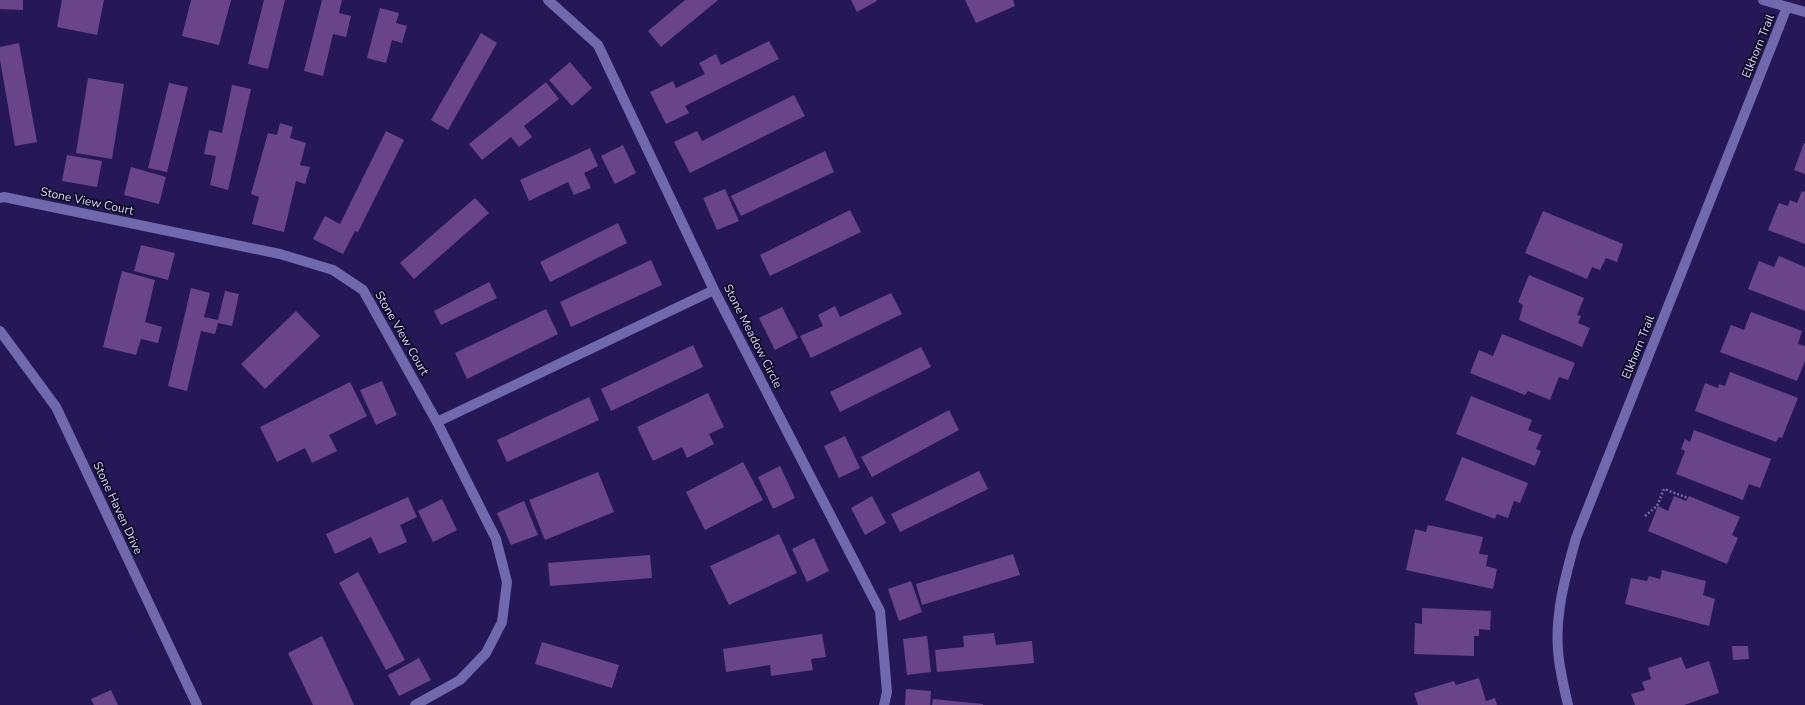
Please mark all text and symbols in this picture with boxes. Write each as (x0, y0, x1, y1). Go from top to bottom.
street label: Elkhorn Trail (1738, 11, 1778, 80)
street label: Stone View Court (39, 183, 136, 219)
street label: Stone Meadow Circle (720, 281, 786, 391)
street label: Stone View Court (371, 288, 433, 379)
street label: Elkhorn Trail (1618, 312, 1658, 381)
street label: Stone Haven Drive (89, 459, 147, 557)

